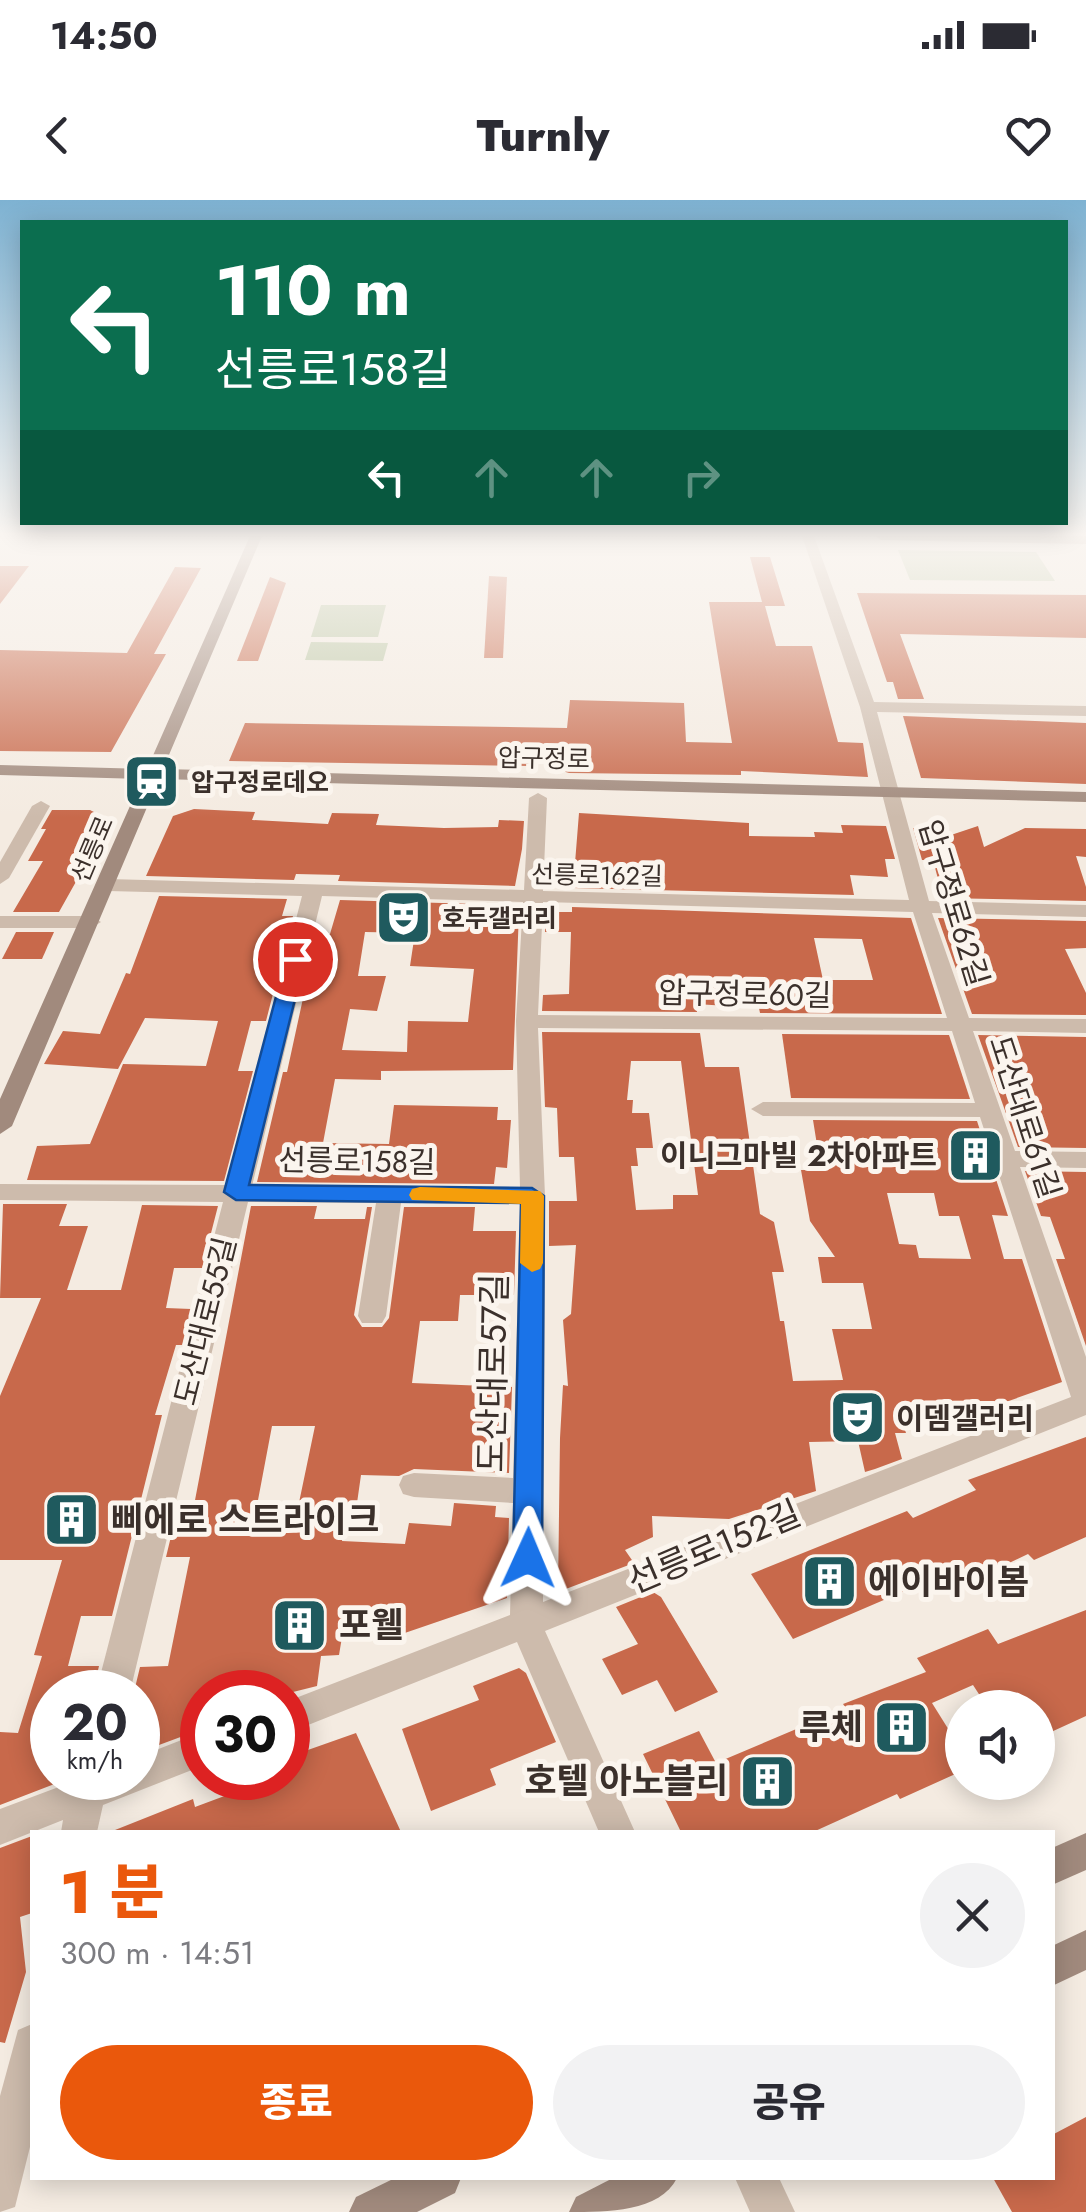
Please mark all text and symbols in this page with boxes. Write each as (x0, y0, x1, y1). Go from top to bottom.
text: 14:50 (50, 8, 158, 63)
text: Turnly (477, 103, 609, 168)
icon: back (30, 108, 85, 163)
icon: heart (1001, 108, 1056, 163)
text: 110 m (215, 240, 411, 341)
icon: left (50, 260, 180, 390)
text: 선릉로158길 (215, 337, 451, 402)
icon: left (359, 450, 414, 505)
icon: ahead (464, 450, 519, 505)
icon: ahead (569, 450, 624, 505)
icon: right (674, 450, 729, 505)
street label: 압구정로 (498, 739, 590, 777)
station icon: 압구정로데오 (122, 752, 182, 812)
place label: 압구정로데오 (191, 764, 329, 800)
street label: 선릉로 (62, 810, 122, 888)
street label: 압구정로62길 (908, 814, 1000, 992)
street label: 선릉로162길 (531, 856, 663, 894)
theatre icon: 호두갤러리 (373, 888, 433, 948)
place label: 호두갤러리 (442, 900, 557, 936)
pin (253, 917, 338, 1002)
icon: arrive (268, 932, 323, 987)
street label: 압구정로60길 (658, 971, 832, 1017)
street label: 도산대로61길 (978, 1030, 1072, 1204)
building icon: 이니그마빌 2차아파트 (946, 1125, 1006, 1185)
place label: 이니그마빌 2차아파트 (660, 1134, 937, 1177)
street label: 선릉로158길 (278, 1138, 436, 1184)
street label: 도산대로55길 (163, 1232, 247, 1410)
street label: 도산대로57길 (466, 1273, 520, 1473)
theatre icon: 이뎀갤러리 (827, 1388, 887, 1448)
place label: 이뎀갤러리 (896, 1397, 1034, 1440)
street label: 선릉로152길 (619, 1488, 809, 1606)
building icon: 삐에로 스트라이크 (42, 1490, 102, 1550)
place label: 삐에로 스트라이크 (111, 1495, 379, 1545)
position arrow (476, 1506, 580, 1610)
building icon: 에이바이봄 (799, 1552, 859, 1612)
place label: 에이바이봄 (868, 1557, 1029, 1607)
building icon: 포웰 (270, 1595, 330, 1655)
place label: 포웰 (339, 1600, 403, 1650)
speed limit sign: 30 (180, 1670, 310, 1800)
text: 20 (62, 1686, 128, 1759)
map controls (945, 1690, 1055, 1800)
button: sound (945, 1690, 1055, 1800)
building icon: 루체 (872, 1697, 932, 1757)
place label: 루체 (799, 1702, 863, 1752)
text: km/h (67, 1742, 123, 1778)
building icon: 호텔 아노블리 (737, 1751, 797, 1811)
place label: 호텔 아노블리 (524, 1756, 728, 1806)
text: 1 분 (60, 1849, 165, 1936)
button: close (920, 1863, 1025, 1968)
text: 300 m · 14:51 (60, 1930, 254, 1976)
button: 종료 (60, 2045, 533, 2160)
button: 공유 (553, 2045, 1025, 2160)

